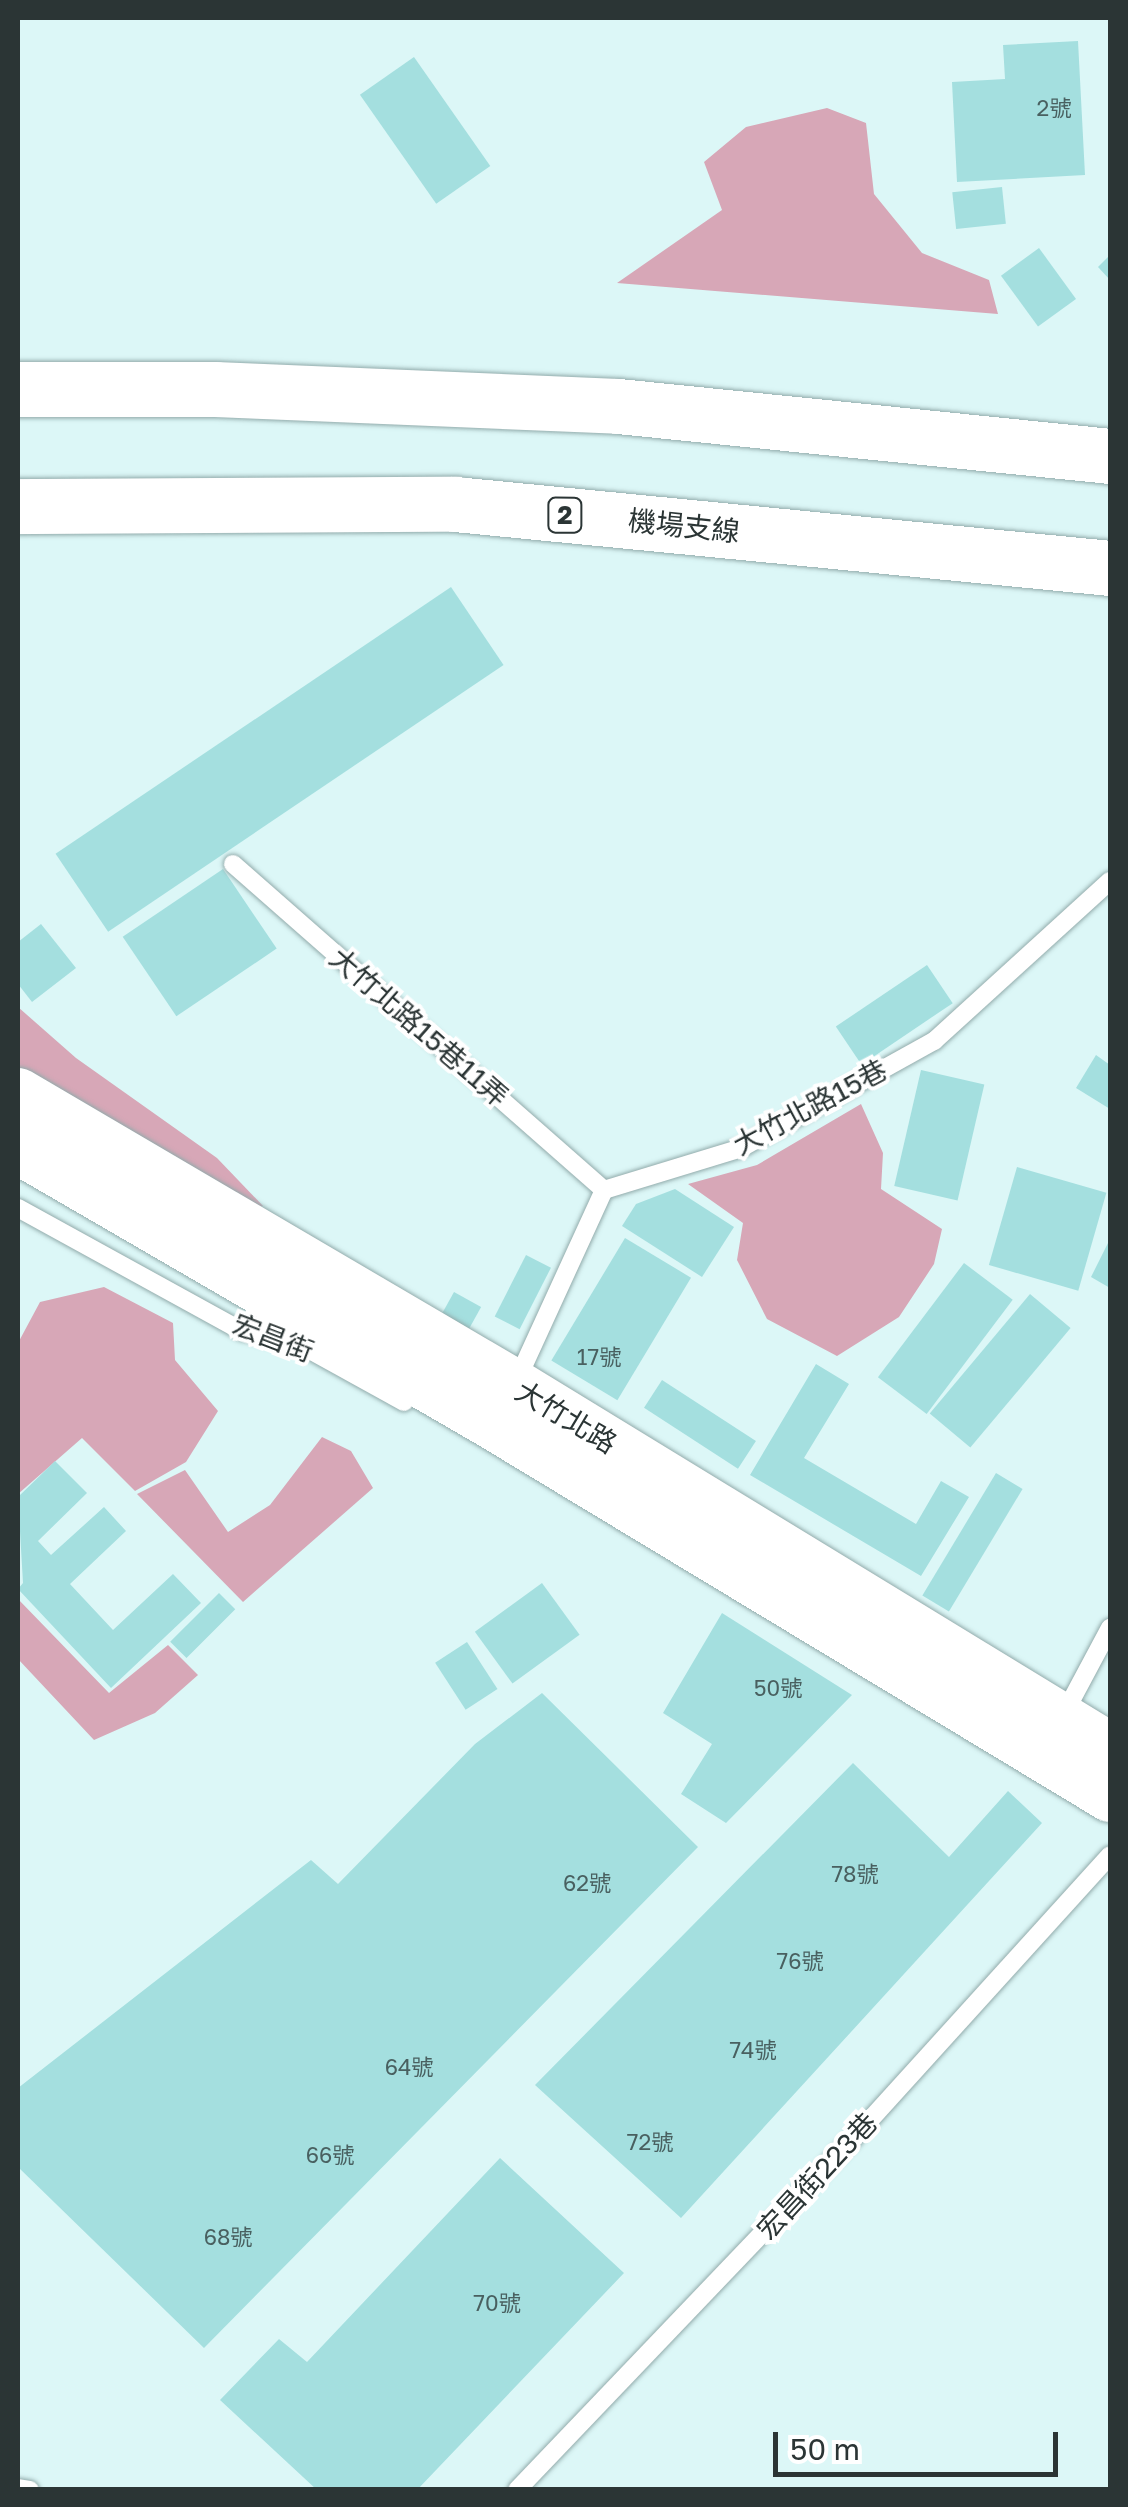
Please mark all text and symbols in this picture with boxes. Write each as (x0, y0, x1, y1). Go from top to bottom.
house number: 2號 (1037, 95, 1071, 121)
road number: 2 (545, 495, 585, 535)
street label: 機場支線 (627, 503, 741, 549)
street label: 大竹北路15巷11弄 (323, 941, 515, 1113)
street label: 大竹北路15巷 (727, 1052, 893, 1162)
street label: 宏昌街 (228, 1307, 318, 1369)
house number: 17號 (577, 1344, 621, 1370)
street label: 大竹北路 (509, 1374, 623, 1460)
house number: 50號 (754, 1675, 802, 1701)
house number: 78號 (831, 1861, 879, 1887)
house number: 62號 (563, 1870, 611, 1896)
house number: 76號 (777, 1948, 823, 1974)
house number: 74號 (729, 2037, 777, 2063)
house number: 64號 (385, 2054, 433, 2080)
street label: 宏昌街223巷 (750, 2106, 884, 2246)
house number: 72號 (627, 2129, 673, 2155)
house number: 66號 (306, 2142, 354, 2168)
house number: 68號 (204, 2224, 252, 2250)
house number: 70號 (473, 2290, 521, 2316)
scale bar (778, 2412, 1063, 2474)
text: 50 m (790, 2431, 860, 2467)

